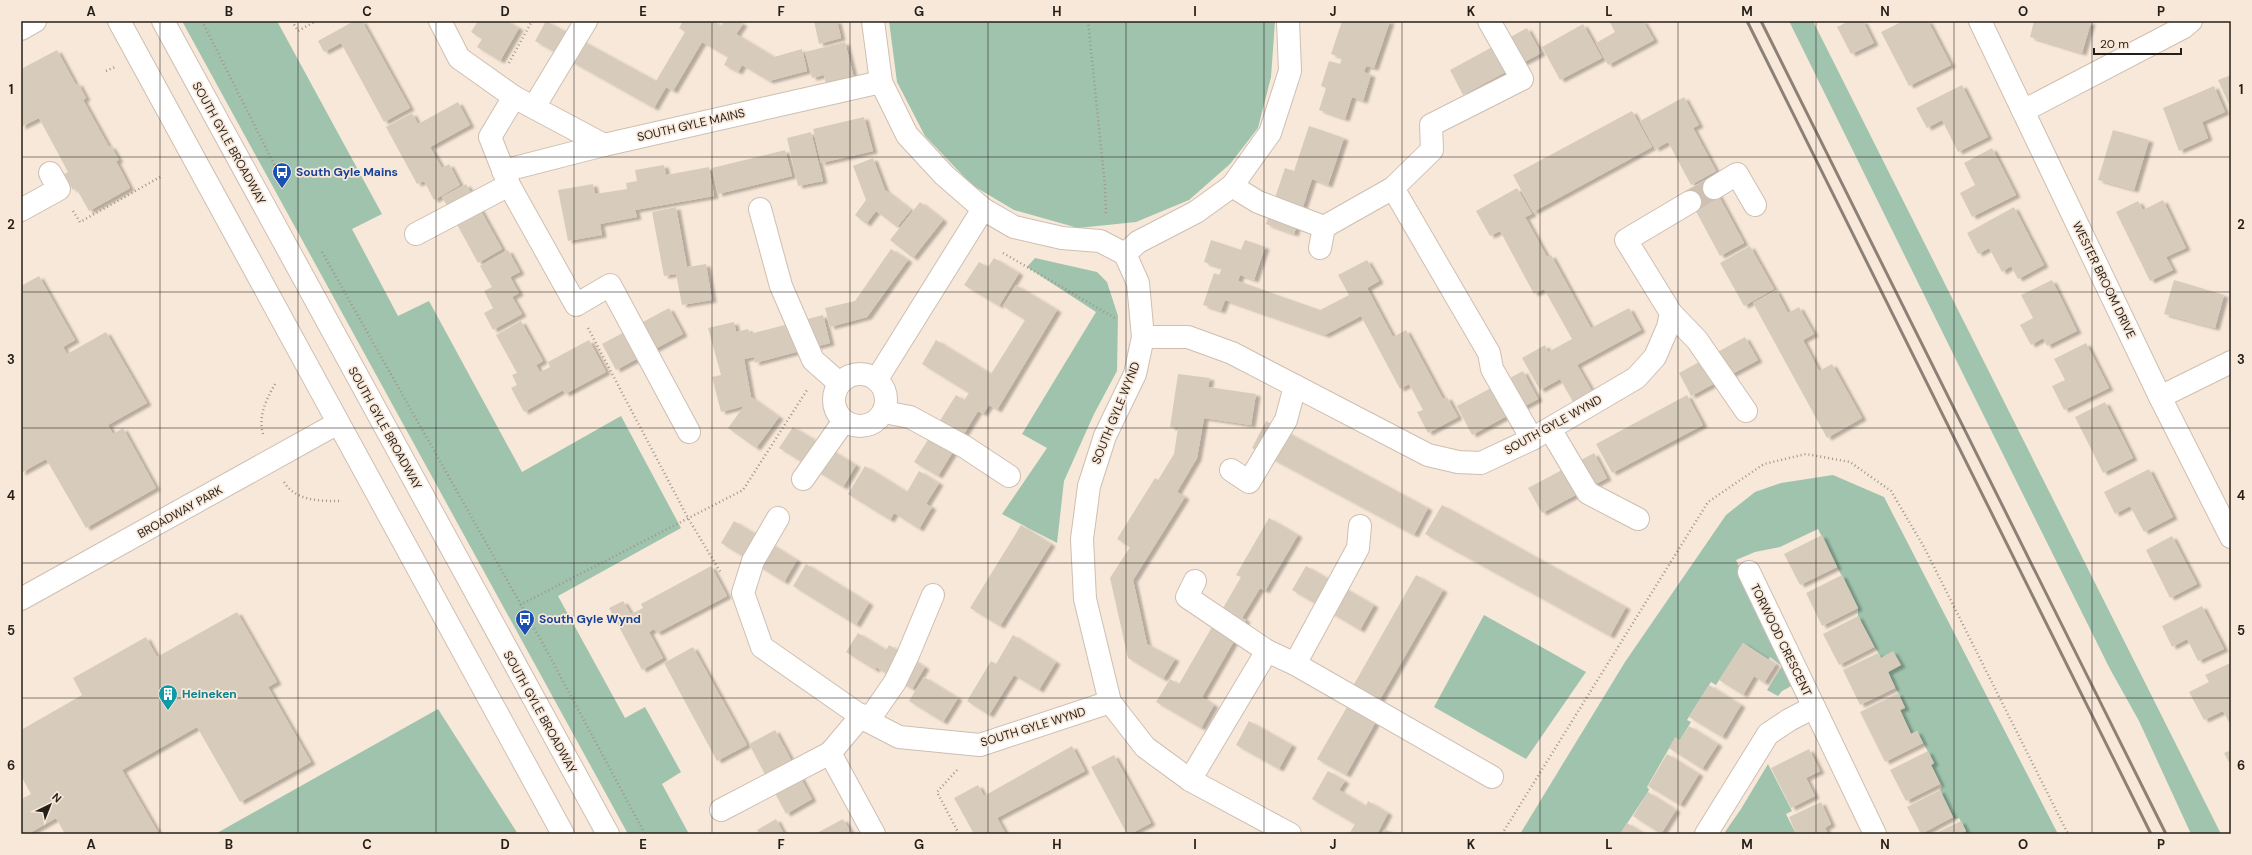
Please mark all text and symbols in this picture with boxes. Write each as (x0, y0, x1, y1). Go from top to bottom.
text: A (86, 3, 96, 20)
text: B (225, 3, 233, 20)
text: C (362, 3, 372, 20)
text: D (500, 3, 510, 20)
text: E (639, 3, 647, 20)
text: F (777, 3, 785, 20)
text: G (914, 3, 924, 20)
text: H (1052, 3, 1062, 20)
text: I (1193, 3, 1197, 20)
text: J (1329, 3, 1337, 20)
text: K (1467, 3, 1476, 20)
text: L (1605, 3, 1613, 20)
text: M (1741, 3, 1753, 20)
text: N (1880, 3, 1890, 20)
text: O (2018, 3, 2028, 20)
text: P (2157, 3, 2165, 20)
scale bar (2094, 30, 2181, 56)
text: 20 m (2100, 36, 2129, 52)
street label: SOUTH GYLE BROADWAY (189, 79, 269, 207)
text: 1 (9, 81, 13, 98)
text: 1 (2239, 81, 2243, 98)
street label: SOUTH GYLE MAINS (636, 105, 747, 145)
bus stop icon: South Gyle Mains (271, 161, 293, 189)
place label: South Gyle Mains (296, 164, 398, 180)
text: 2 (7, 216, 15, 233)
text: 2 (2237, 216, 2245, 233)
street label: WESTER BROOM DRIVE (2069, 219, 2139, 341)
text: 3 (7, 351, 15, 368)
text: 3 (2237, 351, 2245, 368)
street label: SOUTH GYLE WYND (1088, 359, 1144, 467)
street label: SOUTH GYLE BROADWAY (345, 364, 425, 492)
street label: SOUTH GYLE WYND (1501, 392, 1605, 458)
street label: BROADWAY PARK (135, 482, 225, 542)
text: 4 (7, 487, 15, 504)
text: 4 (2237, 487, 2245, 504)
street label: TORWOOD CRESCENT (1747, 581, 1815, 699)
bus stop icon: South Gyle Wynd (514, 608, 536, 636)
place label: South Gyle Wynd (539, 611, 641, 627)
text: 5 (7, 622, 15, 639)
text: 5 (2237, 622, 2245, 639)
street label: SOUTH GYLE BROADWAY (500, 648, 580, 776)
building icon: Heineken (157, 683, 179, 711)
place label: Heineken (182, 686, 237, 702)
street label: SOUTH GYLE WYND (978, 703, 1088, 751)
text: 6 (7, 757, 15, 774)
text: 6 (2237, 757, 2245, 774)
north arrow (30, 785, 70, 825)
text: N (49, 790, 65, 806)
text: A (86, 836, 96, 853)
text: B (225, 836, 233, 853)
text: C (362, 836, 372, 853)
text: D (500, 836, 510, 853)
text: E (639, 836, 647, 853)
text: F (777, 836, 785, 853)
text: G (914, 836, 924, 853)
text: H (1052, 836, 1062, 853)
text: I (1193, 836, 1197, 853)
text: J (1329, 836, 1337, 853)
text: K (1467, 836, 1476, 853)
text: L (1605, 836, 1613, 853)
text: M (1741, 836, 1753, 853)
text: N (1880, 836, 1890, 853)
text: O (2018, 836, 2028, 853)
text: P (2157, 836, 2165, 853)

